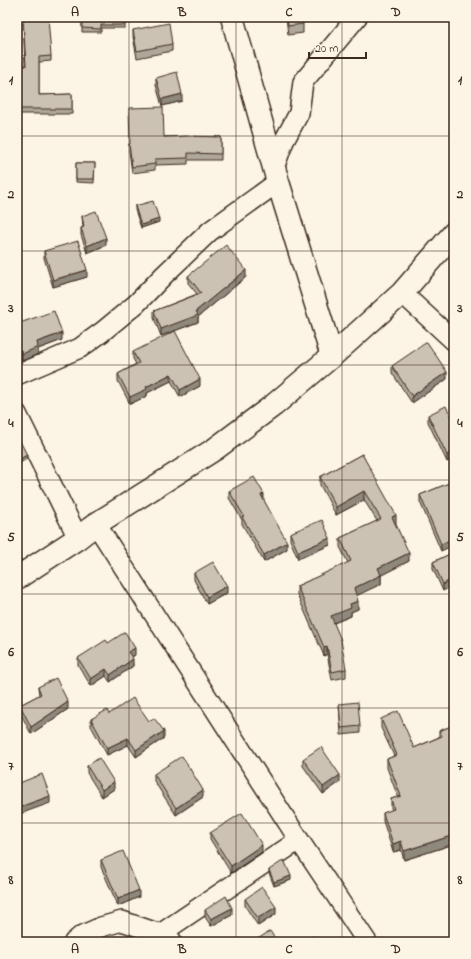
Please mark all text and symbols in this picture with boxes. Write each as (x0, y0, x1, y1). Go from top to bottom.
text: A (71, 3, 79, 22)
text: B (177, 3, 187, 22)
text: C (285, 3, 293, 22)
text: D (390, 3, 401, 22)
scale bar (309, 34, 366, 60)
text: 20 m (315, 40, 338, 58)
text: 1 (9, 71, 14, 90)
text: 1 (458, 71, 463, 90)
text: 2 (7, 185, 15, 204)
text: 2 (456, 185, 464, 204)
text: 3 (7, 299, 14, 318)
text: 3 (456, 299, 463, 318)
text: 4 (7, 414, 14, 433)
text: 4 (456, 414, 463, 433)
text: 5 (7, 528, 15, 547)
text: 5 (456, 528, 464, 547)
text: 6 (7, 643, 14, 662)
text: 6 (456, 643, 463, 662)
text: 7 (8, 757, 14, 776)
text: 7 (457, 757, 463, 776)
text: 8 (8, 871, 14, 890)
text: 8 (457, 871, 463, 890)
text: A (71, 940, 79, 959)
text: B (177, 940, 187, 959)
text: C (285, 940, 293, 959)
text: D (390, 940, 401, 959)

